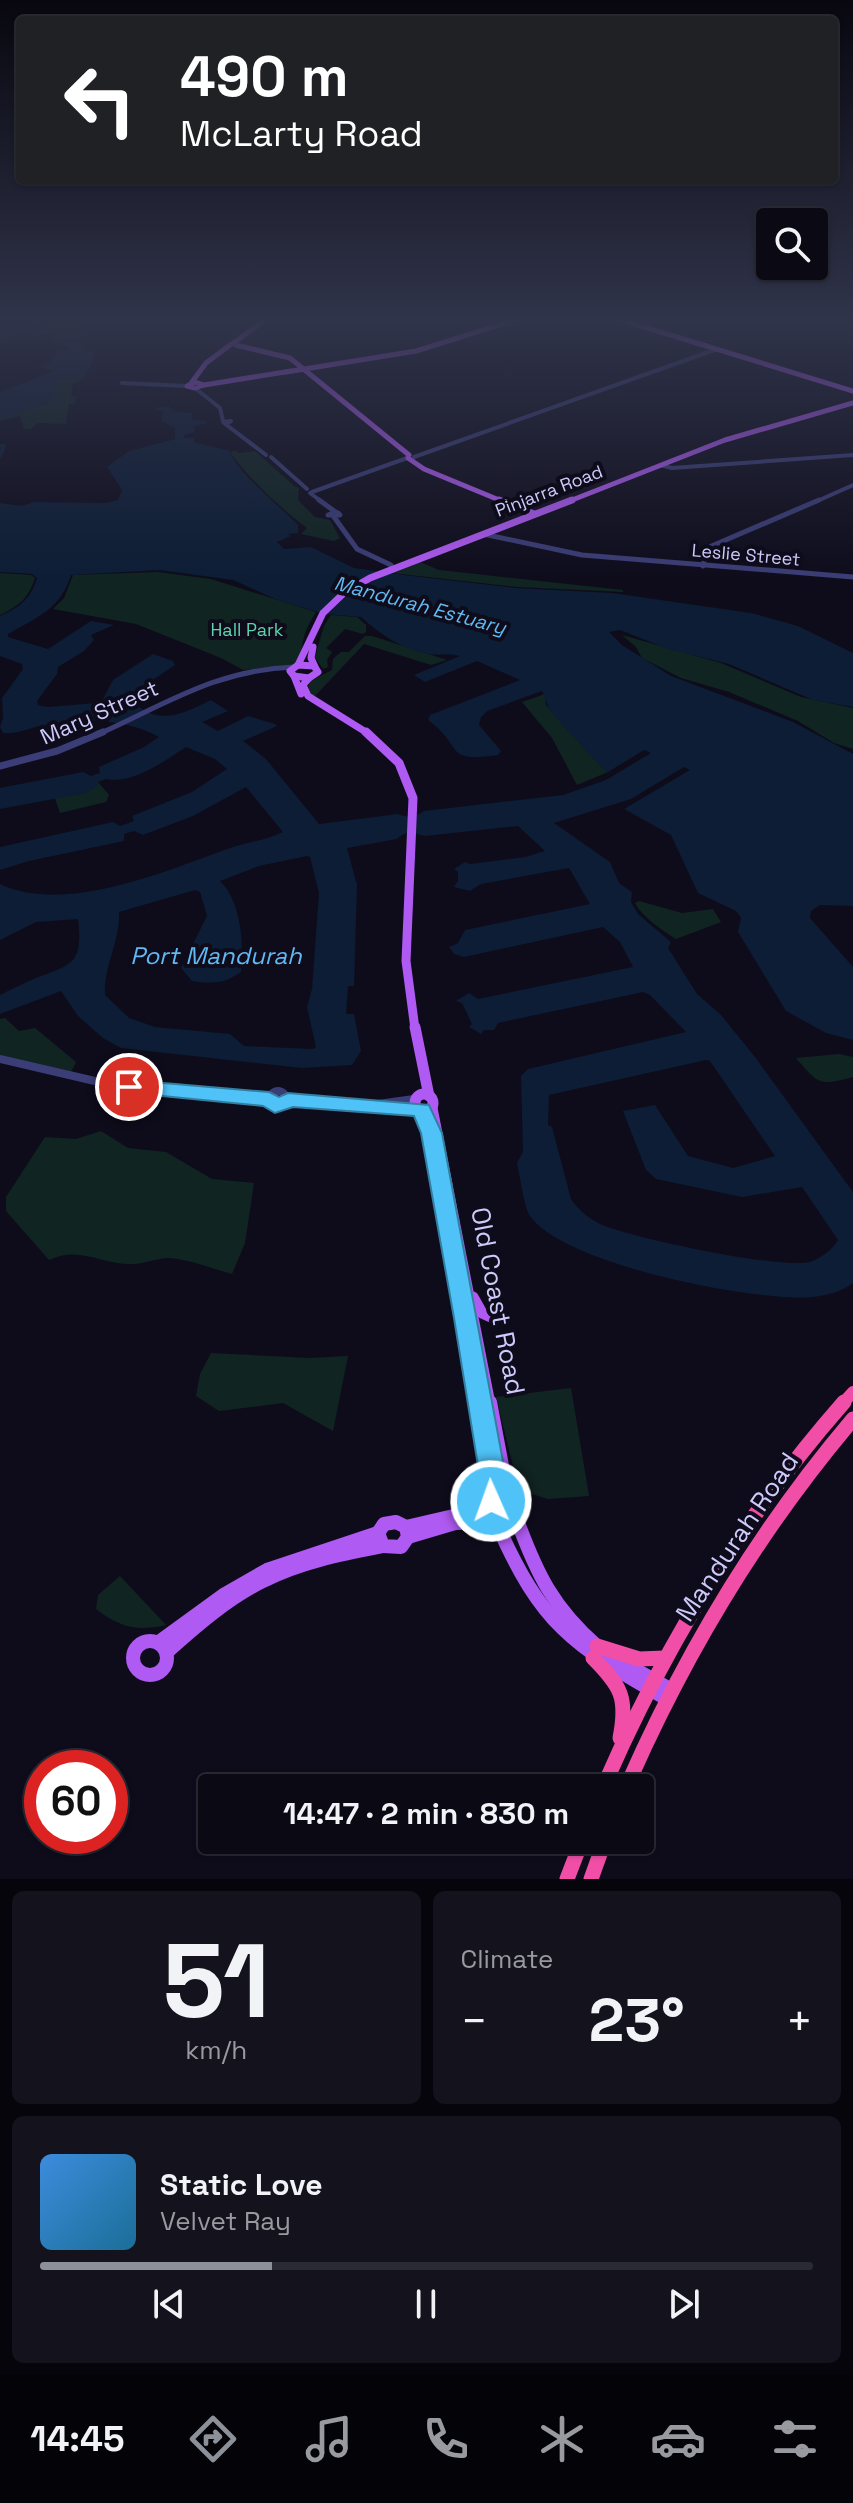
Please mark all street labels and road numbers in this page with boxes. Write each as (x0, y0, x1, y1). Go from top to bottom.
street label: Pinjarra Road (492, 459, 606, 522)
street label: Leslie Street (691, 538, 801, 571)
street label: Mary Street (36, 674, 162, 750)
street label: Old Coast Road (463, 1204, 533, 1398)
street label: Mandurah Road (668, 1446, 806, 1628)

